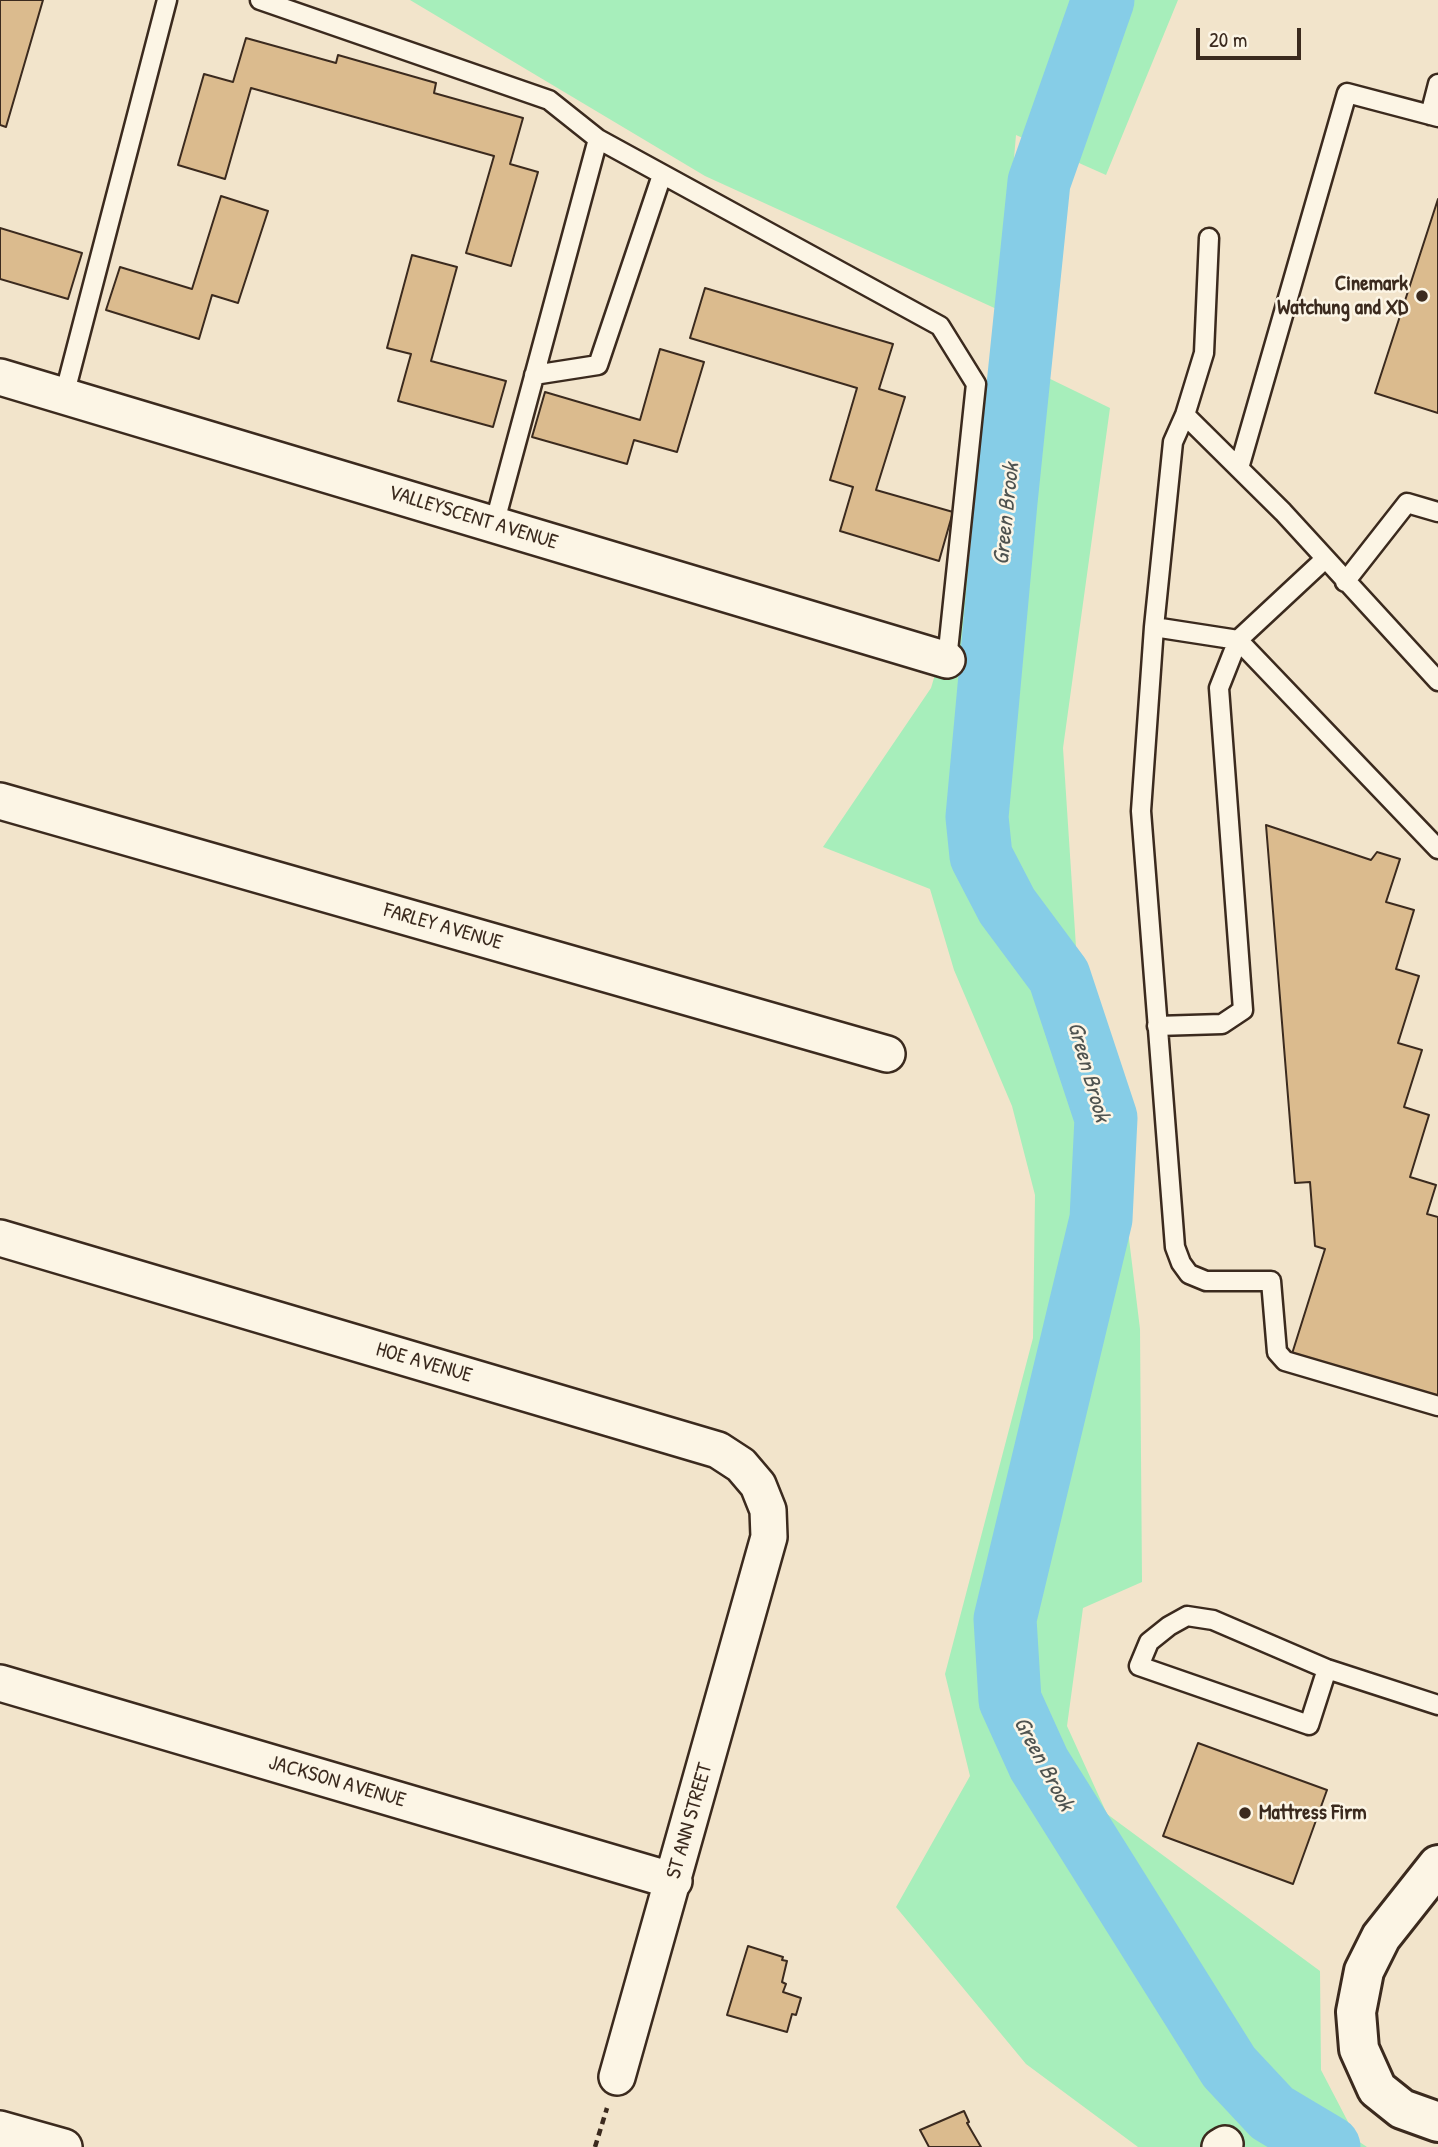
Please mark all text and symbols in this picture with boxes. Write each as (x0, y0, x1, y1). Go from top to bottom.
scale bar (1200, 14, 1305, 58)
text: 20 m (1209, 25, 1247, 54)
place label: Cinemark Watchung and XD (1277, 271, 1408, 321)
marker: Cinemark Watchung and XD (1414, 288, 1430, 304)
water label: Green Brook (988, 462, 1026, 566)
street label: VALLEYSCENT AVENUE (385, 480, 561, 556)
street label: FARLEY AVENUE (381, 898, 505, 956)
water label: Green Brook (1061, 1019, 1115, 1125)
street label: HOE AVENUE (373, 1337, 475, 1389)
water label: Green Brook (1007, 1712, 1079, 1816)
street label: JACKSON AVENUE (266, 1750, 408, 1814)
street label: ST ANN STREET (661, 1760, 719, 1882)
place label: Mattress Firm (1259, 1800, 1367, 1826)
marker: Mattress Firm (1237, 1805, 1253, 1821)

